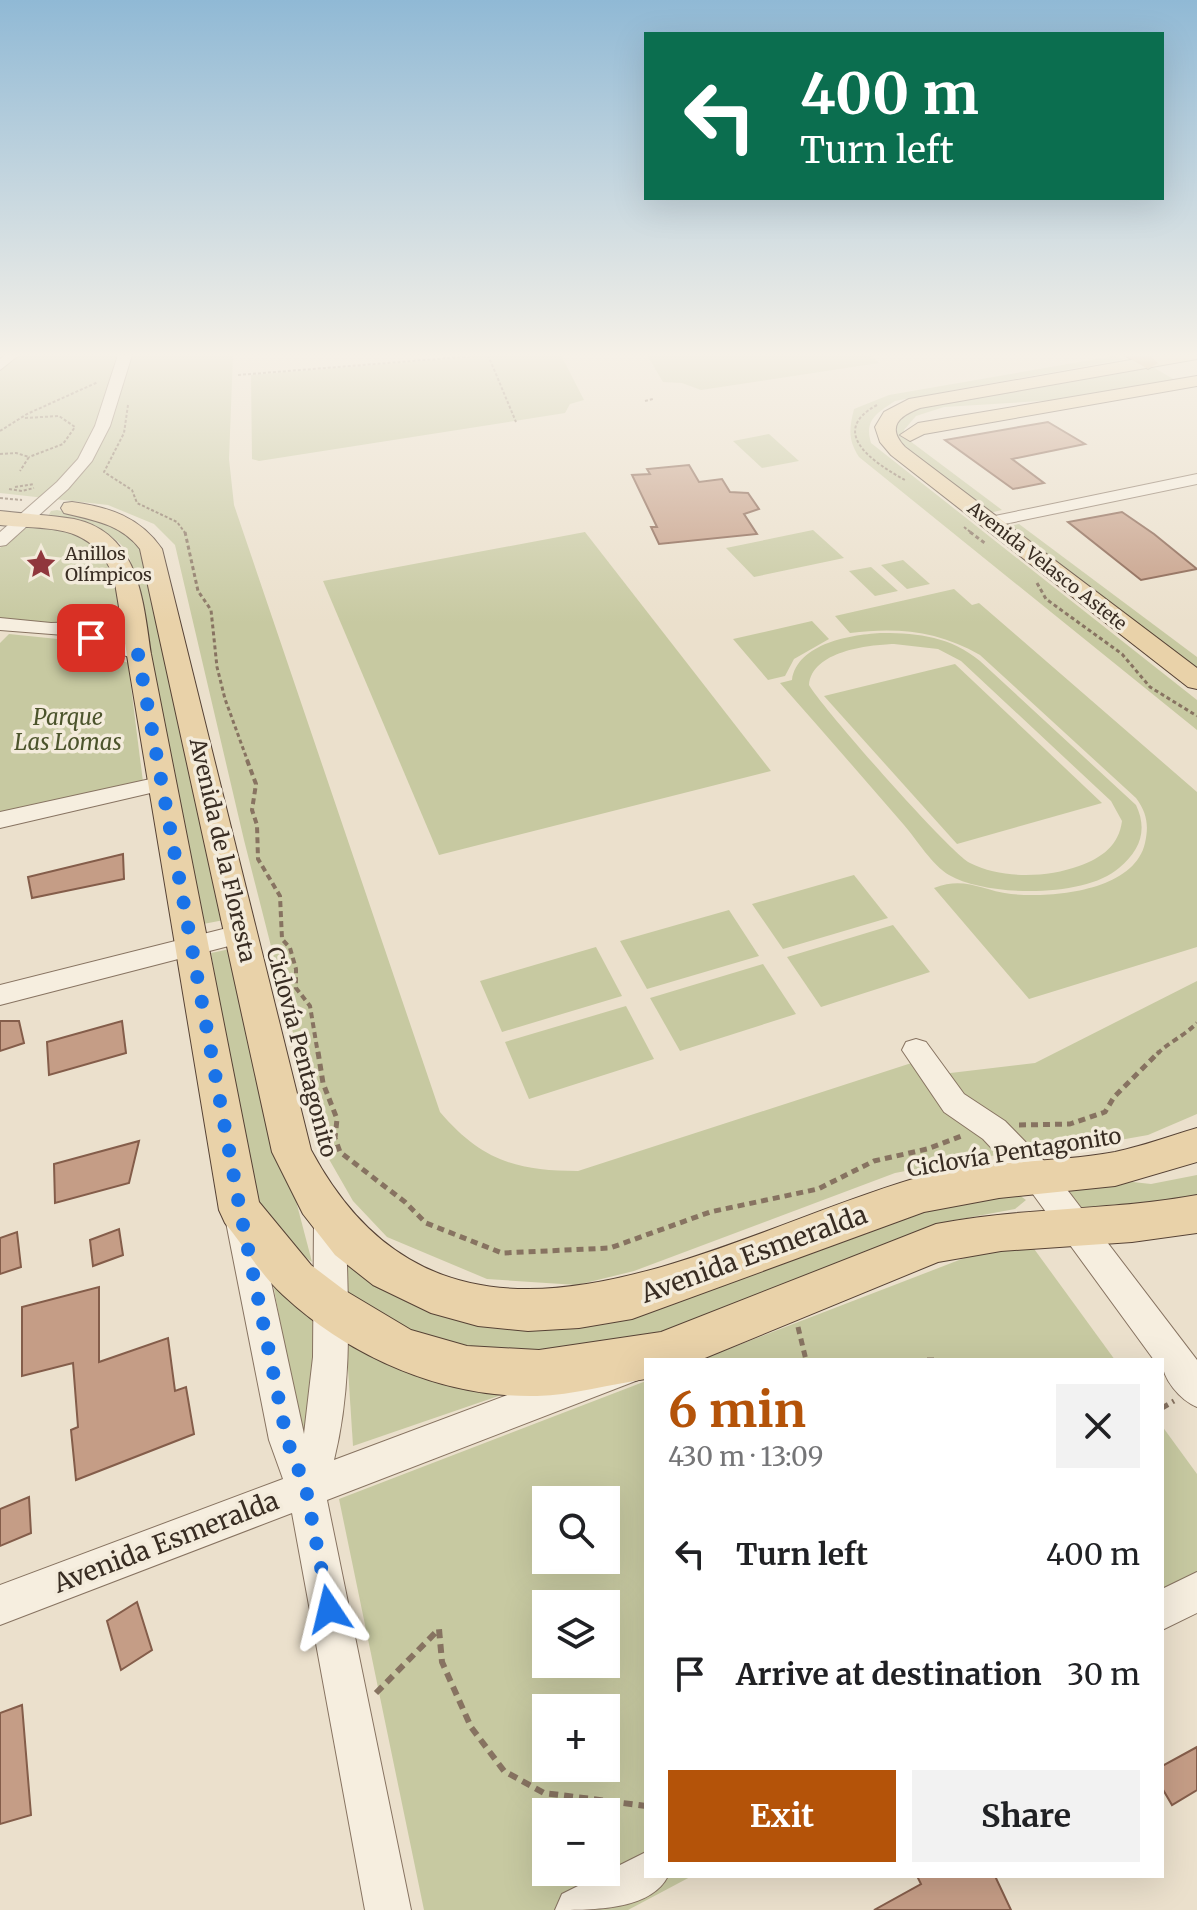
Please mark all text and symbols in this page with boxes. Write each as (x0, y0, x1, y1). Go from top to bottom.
text: 400 m (800, 59, 979, 129)
icon: left (668, 64, 772, 168)
text: Turn left (800, 128, 954, 173)
street label: Avenida Velasco Astete (962, 496, 1131, 635)
place label: Anillos Olímpicos (64, 542, 152, 586)
place icon: Anillos Olímpicos (24, 547, 58, 581)
pin (57, 604, 125, 672)
icon: arrive (69, 616, 113, 660)
park label: Parque Las Lomas (14, 703, 122, 756)
street label: Avenida de la Floresta (183, 734, 262, 965)
street label: Ciclovía Pentagonito (260, 944, 344, 1160)
street label: Ciclovía Pentagonito (905, 1121, 1123, 1183)
street label: Avenida Esmeralda (635, 1197, 872, 1310)
text: 6 min (668, 1380, 806, 1440)
button: close (1056, 1384, 1140, 1468)
text: 430 m · 13:09 (668, 1440, 824, 1473)
street label: Avenida Esmeralda (48, 1483, 283, 1600)
map controls (532, 1486, 620, 1886)
button: search (532, 1486, 620, 1574)
icon: left (668, 1532, 712, 1576)
text: Turn left (736, 1535, 868, 1573)
text: 400 m (1046, 1535, 1140, 1573)
position arrow (287, 1567, 371, 1651)
button: layers (532, 1590, 620, 1678)
icon: arrive (668, 1652, 712, 1696)
text: Arrive at destination (736, 1655, 1042, 1693)
text: 30 m (1067, 1655, 1140, 1693)
button: + (532, 1694, 620, 1782)
button: Exit (668, 1770, 896, 1862)
button: Share (912, 1770, 1140, 1862)
button: − (532, 1798, 620, 1886)

